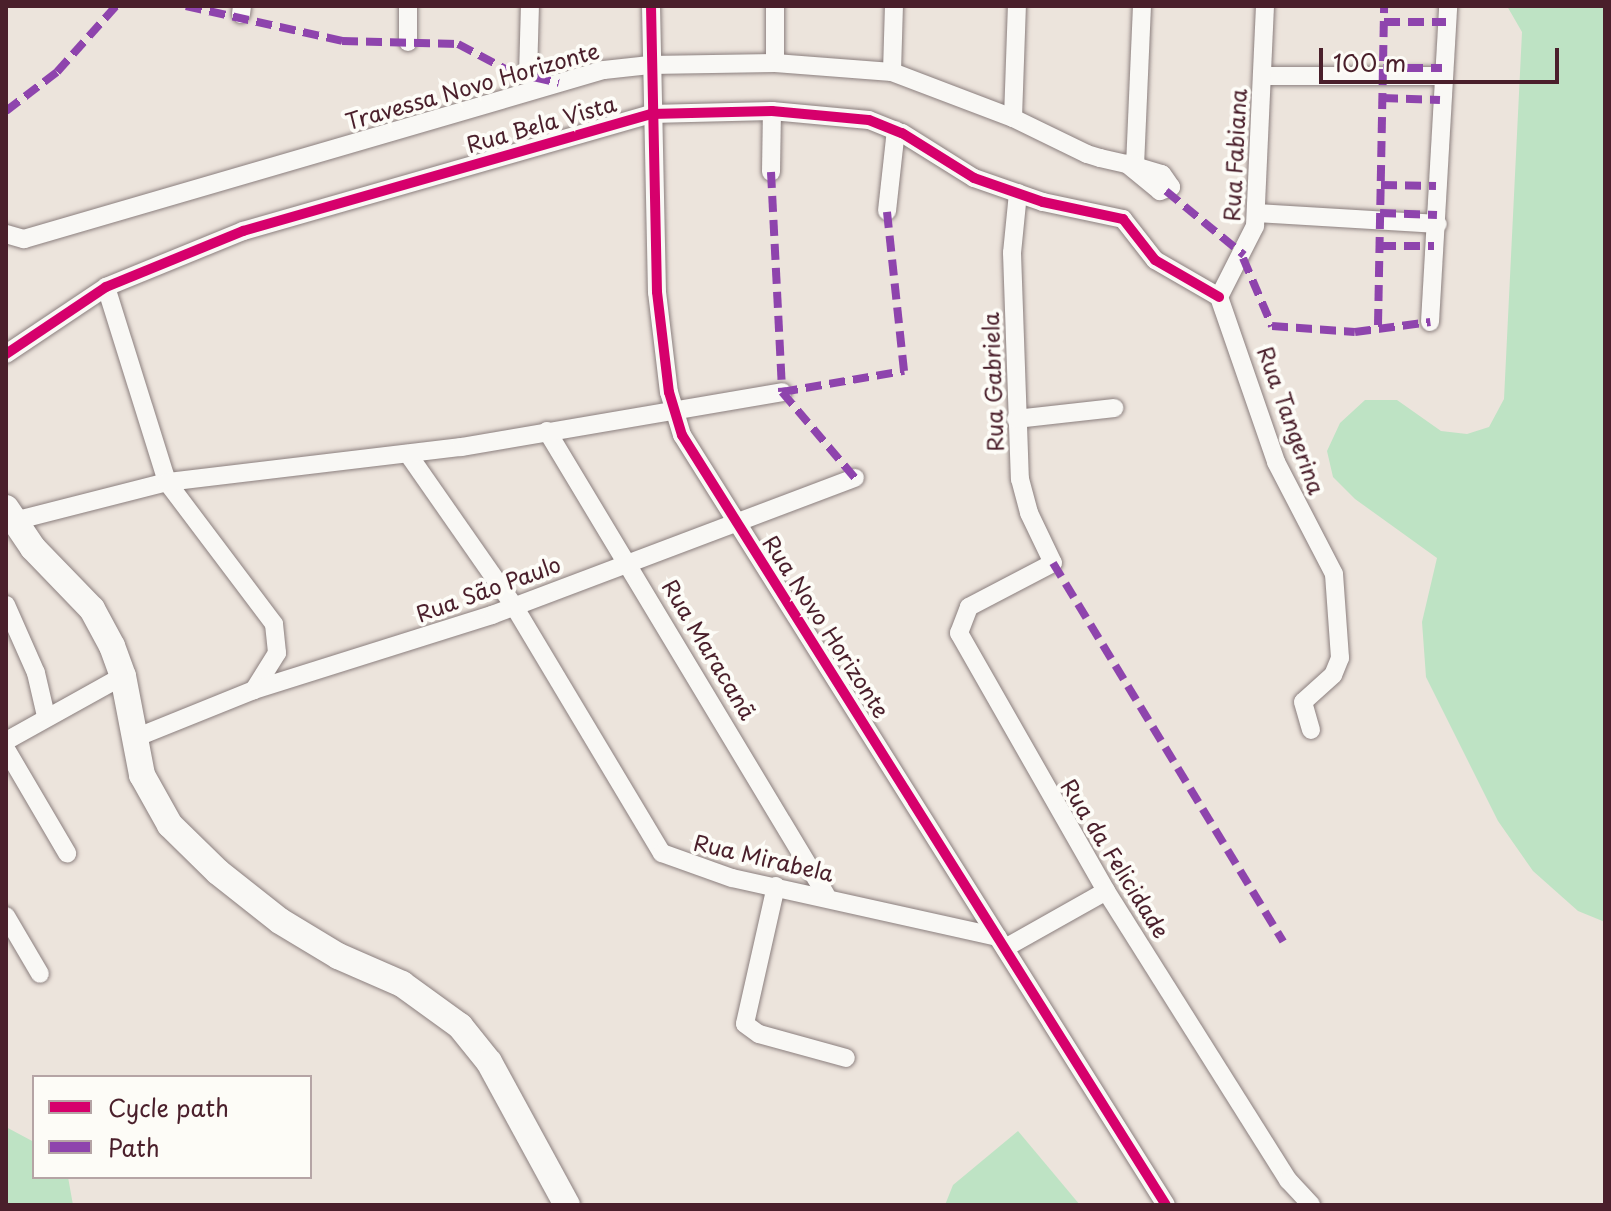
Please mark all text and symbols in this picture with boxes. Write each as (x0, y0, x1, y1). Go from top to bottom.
scale bar (1323, 32, 1563, 82)
street label: Travessa Novo Horizonte (342, 36, 602, 134)
text: 100 m (1333, 44, 1406, 80)
street label: Rua Fabiana (1217, 88, 1251, 222)
street label: Rua Bela Vista (462, 89, 620, 157)
street label: Rua Gabriela (976, 311, 1008, 453)
street label: Rua Tangerina (1253, 342, 1331, 498)
street label: Rua Novo Horizonte (758, 530, 896, 722)
street label: Rua São Paulo (412, 550, 564, 626)
street label: Rua Maracanã (658, 574, 762, 724)
street label: Rua da Felicidade (1056, 772, 1176, 944)
street label: Rua Mirabela (691, 828, 837, 886)
legend (32, 1075, 312, 1179)
text: Cycle path (108, 1089, 229, 1125)
text: Path (108, 1129, 160, 1165)

